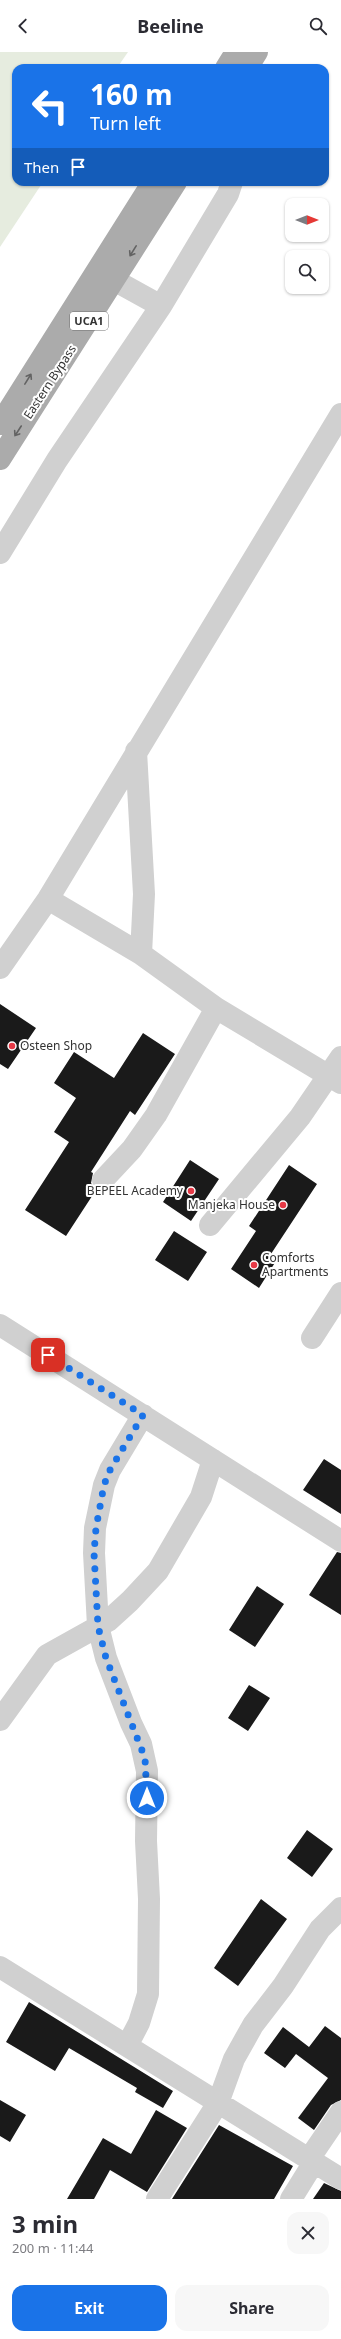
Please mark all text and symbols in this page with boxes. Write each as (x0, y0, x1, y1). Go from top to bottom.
text: Beeline (137, 14, 204, 38)
icon: back (12, 15, 34, 37)
icon: search (307, 15, 329, 37)
text: 160 m (90, 75, 173, 113)
icon: left (24, 80, 76, 132)
text: Turn left (90, 111, 161, 135)
icon: arrive (67, 156, 89, 178)
text: Then (24, 157, 59, 177)
north arrow (285, 198, 329, 242)
map controls (285, 198, 329, 294)
one-way arrow (129, 245, 138, 256)
button: search (285, 250, 329, 294)
road number: UCA1 (70, 312, 108, 330)
street label: Eastern Bypass (19, 341, 80, 422)
one-way arrow (25, 373, 33, 385)
one-way arrow (14, 425, 22, 436)
place label: Osteen Shop (20, 1037, 92, 1054)
marker: Osteen Shop (7, 1041, 17, 1051)
place label: BEPEEL Academy (87, 1182, 184, 1199)
marker: BEPEEL Academy (186, 1186, 196, 1196)
place label: Manjeka House (188, 1196, 275, 1213)
marker: Manjeka House (278, 1200, 288, 1210)
place label: Comforts Apartments (262, 1249, 329, 1280)
marker: Comforts Apartments (249, 1260, 259, 1270)
pin (31, 1338, 65, 1372)
icon: arrive (37, 1344, 59, 1366)
position arrow (126, 1777, 168, 1819)
text: 3 min (12, 2207, 78, 2240)
button: close (287, 2212, 329, 2254)
text: 200 m · 11:44 (12, 2239, 93, 2257)
button: Exit (12, 2285, 167, 2331)
button: Share (175, 2285, 329, 2331)

